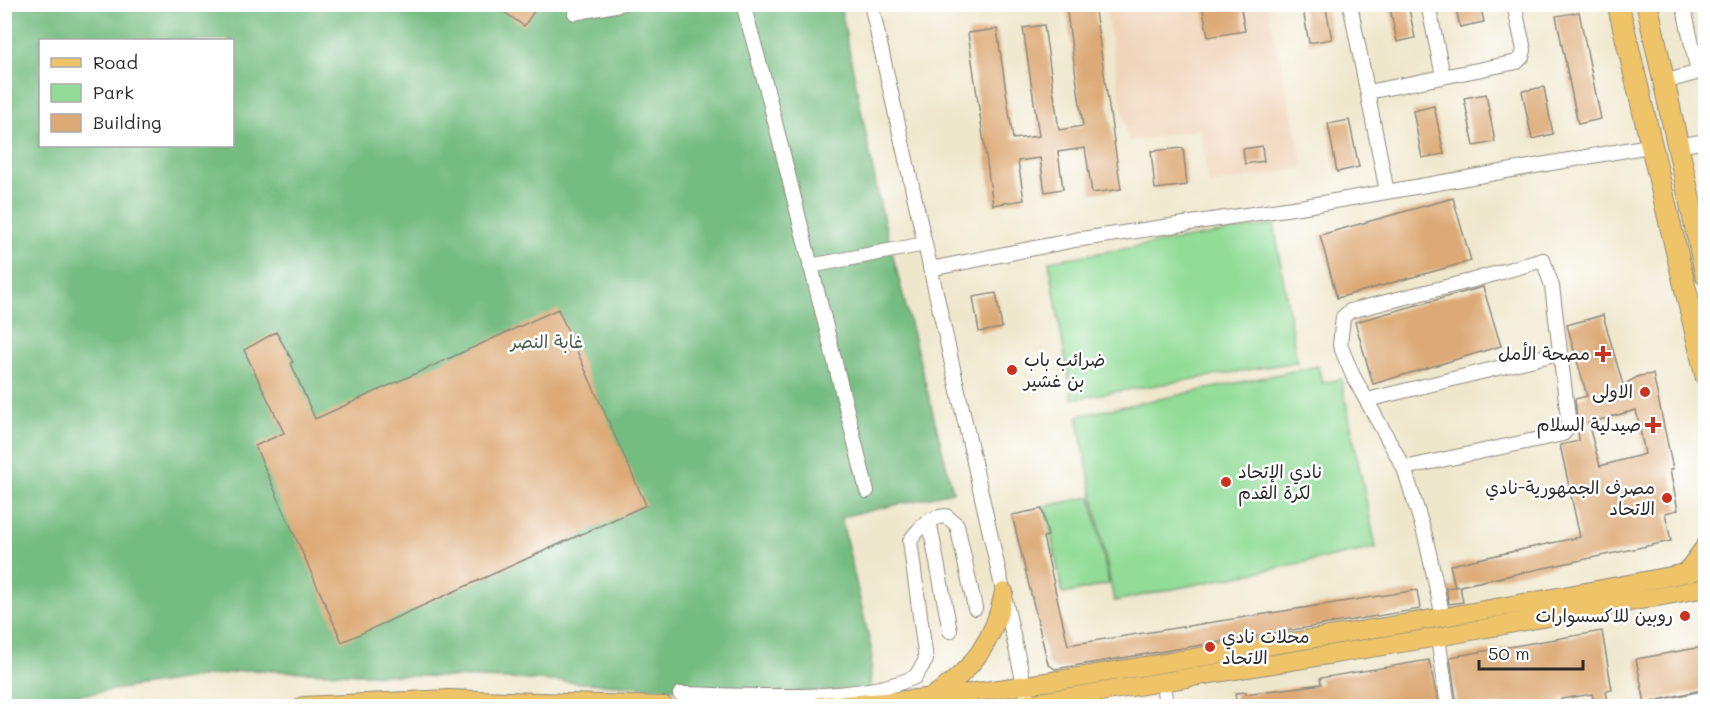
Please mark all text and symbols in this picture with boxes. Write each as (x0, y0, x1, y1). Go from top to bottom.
legend (39, 39, 234, 147)
text: Road (93, 50, 138, 74)
text: Park (93, 80, 134, 104)
text: Building (93, 110, 161, 134)
park label: غابة النصر (509, 329, 583, 353)
place label: مصحة الأمل (1498, 341, 1590, 365)
marker: مصحة الأمل (1594, 345, 1612, 363)
place label: ضرائب باب بن غشير (1022, 347, 1105, 392)
marker: ضرائب باب بن غشير (1005, 363, 1019, 377)
place label: الاولى (1592, 379, 1633, 403)
marker: الاولى (1638, 385, 1652, 399)
place label: صيدلية السلام (1536, 412, 1641, 439)
marker: صيدلية السلام (1646, 418, 1660, 432)
place label: نادي الإتحاد لكرة القدم (1238, 459, 1322, 507)
marker: نادي الإتحاد لكرة القدم (1219, 475, 1233, 489)
place label: مصرف الجمهورية-نادي الاتحاد (1485, 475, 1655, 520)
marker: مصرف الجمهورية-نادي الاتحاد (1660, 491, 1674, 505)
place label: روبين للاكسسوارات (1536, 603, 1673, 627)
marker: روبين للاكسسوارات (1678, 609, 1692, 623)
place label: محلات نادي الاتحاد (1222, 624, 1310, 669)
scale bar (1479, 633, 1582, 671)
marker: محلات نادي الاتحاد (1203, 640, 1217, 654)
text: 50 m (1488, 641, 1530, 665)

